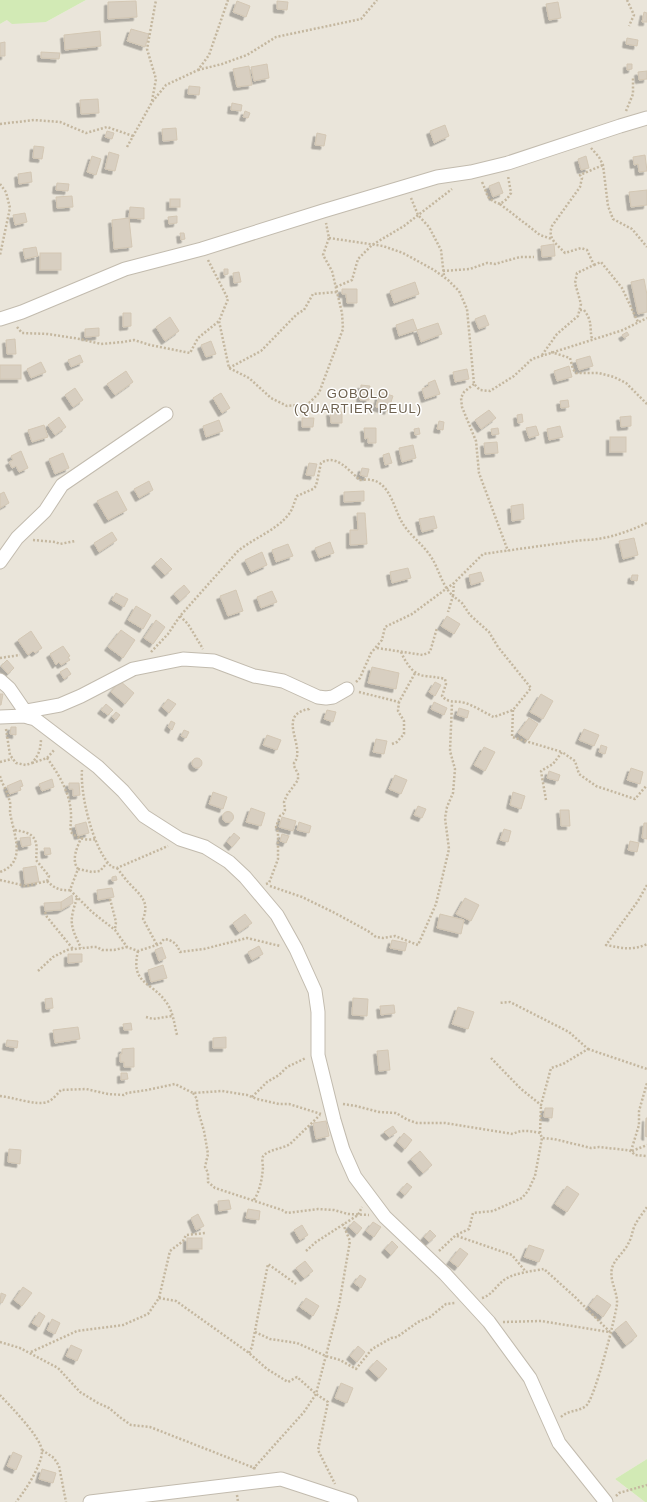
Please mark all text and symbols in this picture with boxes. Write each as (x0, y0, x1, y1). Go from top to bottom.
district label: GOBOLO (QUARTIER PEUL) (294, 386, 422, 416)

